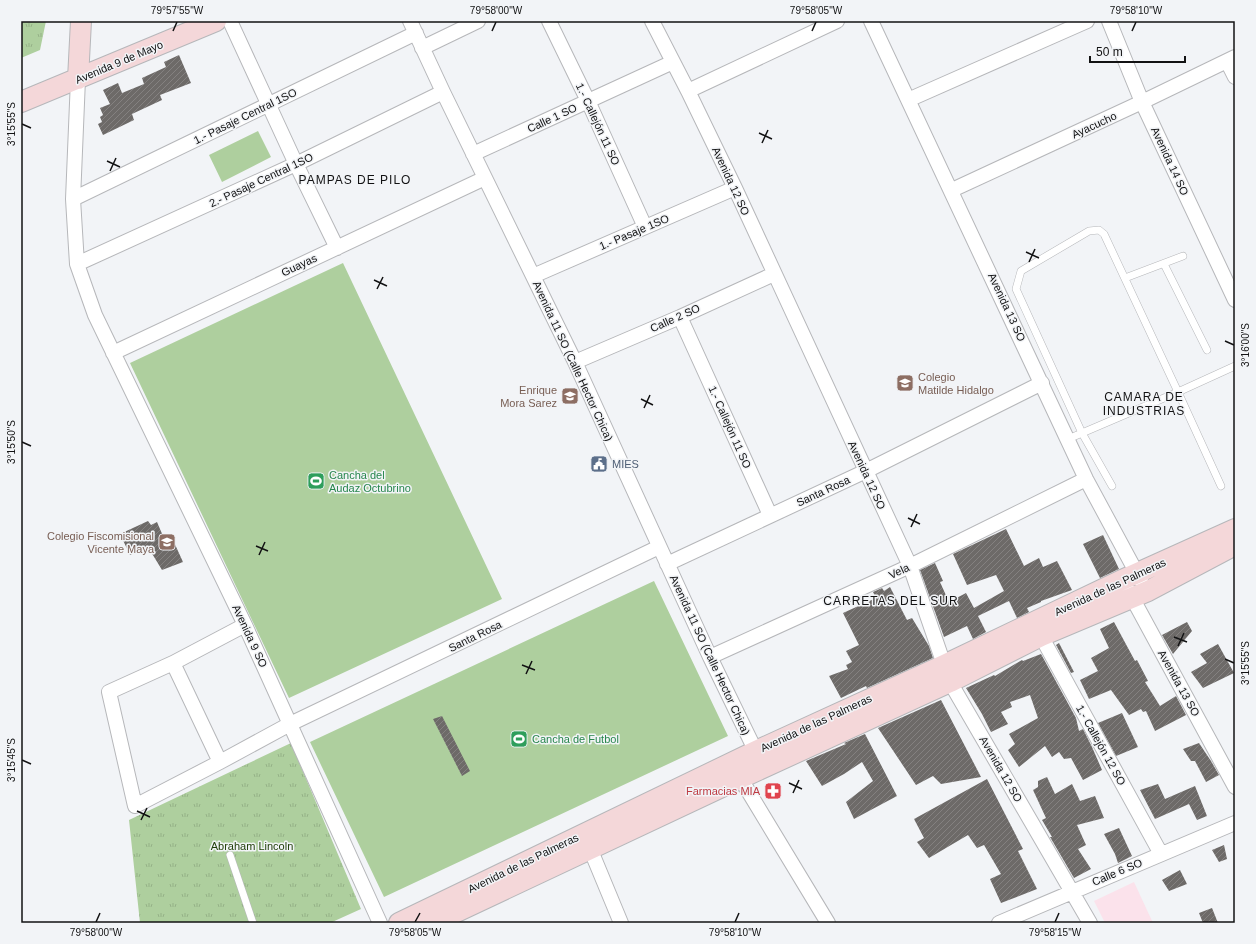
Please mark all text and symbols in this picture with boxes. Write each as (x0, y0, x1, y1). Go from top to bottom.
text: 79°57'55"W (151, 5, 204, 16)
text: 79°58'00"W (470, 5, 523, 16)
text: 79°58'05"W (790, 5, 843, 16)
text: 79°58'10"W (1110, 5, 1163, 16)
street label: Avenida 9 de Mayo (73, 38, 165, 86)
scale bar (1090, 38, 1185, 64)
text: 50 m (1096, 45, 1123, 59)
street label: 1.- Callejón 11 SO (574, 81, 622, 167)
street label: 1.- Pasaje Central 1SO (192, 86, 299, 146)
street label: Calle 1 SO (525, 101, 579, 135)
text: 3°15'55"S (6, 102, 17, 146)
street label: Ayacucho (1070, 109, 1118, 141)
street label: Avenida 14 SO (1149, 125, 1191, 197)
street label: Avenida 12 SO (710, 145, 752, 217)
street label: 2.- Pasaje Central 1SO (207, 150, 315, 209)
district label: PAMPAS DE PILO (299, 173, 411, 187)
street label: 1.- Pasaje 1SO (597, 212, 671, 252)
street label: Guayas (279, 251, 319, 278)
street label: Avenida 13 SO (986, 271, 1028, 343)
street label: Avenida 11 SO (Calle Hector Chica) (531, 279, 615, 443)
street label: Calle 2 SO (648, 302, 702, 334)
text: 3°16'00"S (1240, 323, 1251, 367)
place label: Colegio Matilde Hidalgo (918, 371, 994, 396)
school or university icon: Colegio Matilde Hidalgo (895, 373, 915, 393)
place label: Enrique Mora Sarez (500, 384, 557, 409)
street label: 1.- Callejón 11 SO (706, 384, 754, 471)
school or university icon: Enrique Mora Sarez (560, 386, 580, 406)
district label: CAMARA DE INDUSTRIAS (1103, 390, 1185, 418)
text: 3°15'50"S (6, 420, 17, 464)
street label: Avenida 12 SO (846, 439, 888, 511)
public building icon: MIES (589, 454, 609, 474)
place label: MIES (612, 458, 639, 470)
place label: Cancha del Audaz Octubrino (329, 469, 411, 494)
sports icon: Cancha del Audaz Octubrino (306, 471, 326, 491)
street label: Santa Rosa (794, 473, 852, 509)
place label: Colegio Fiscomisional Vicente Maya (47, 530, 155, 555)
school or university icon: Colegio Fiscomisional Vicente Maya (157, 532, 177, 552)
street label: Avenida de las Palmeras (1052, 556, 1168, 618)
street label: Vela (887, 561, 912, 581)
street label: Avenida 11 SO (Calle Hector Chica) (668, 573, 752, 737)
district label: CARRETAS DEL SUR (823, 594, 959, 608)
street label: Avenida 9 SO (230, 603, 270, 670)
street label: Santa Rosa (447, 618, 504, 654)
text: 3°15'55"S (1240, 641, 1251, 685)
street label: Avenida 13 SO (1156, 648, 1202, 719)
street label: Avenida de las Palmeras (758, 692, 874, 754)
street label: 1.- Callejón 12 SO (1074, 703, 1128, 788)
sports icon: Cancha de Futbol (509, 729, 529, 749)
place label: Cancha de Futbol (532, 733, 619, 745)
street label: Avenida 12 SO (977, 734, 1025, 804)
text: 3°15'45"S (6, 738, 17, 782)
pharmacy icon: Farmacias MIA (763, 781, 783, 801)
place label: Farmacias MIA (686, 785, 761, 797)
street label: Avenida de las Palmeras (466, 831, 581, 895)
park label: Abraham Lincoln (211, 840, 293, 852)
street label: Calle 6 SO (1090, 856, 1144, 888)
text: 79°58'00"W (70, 927, 123, 938)
text: 79°58'05"W (389, 927, 442, 938)
text: 79°58'10"W (709, 927, 762, 938)
text: 79°58'15"W (1029, 927, 1082, 938)

